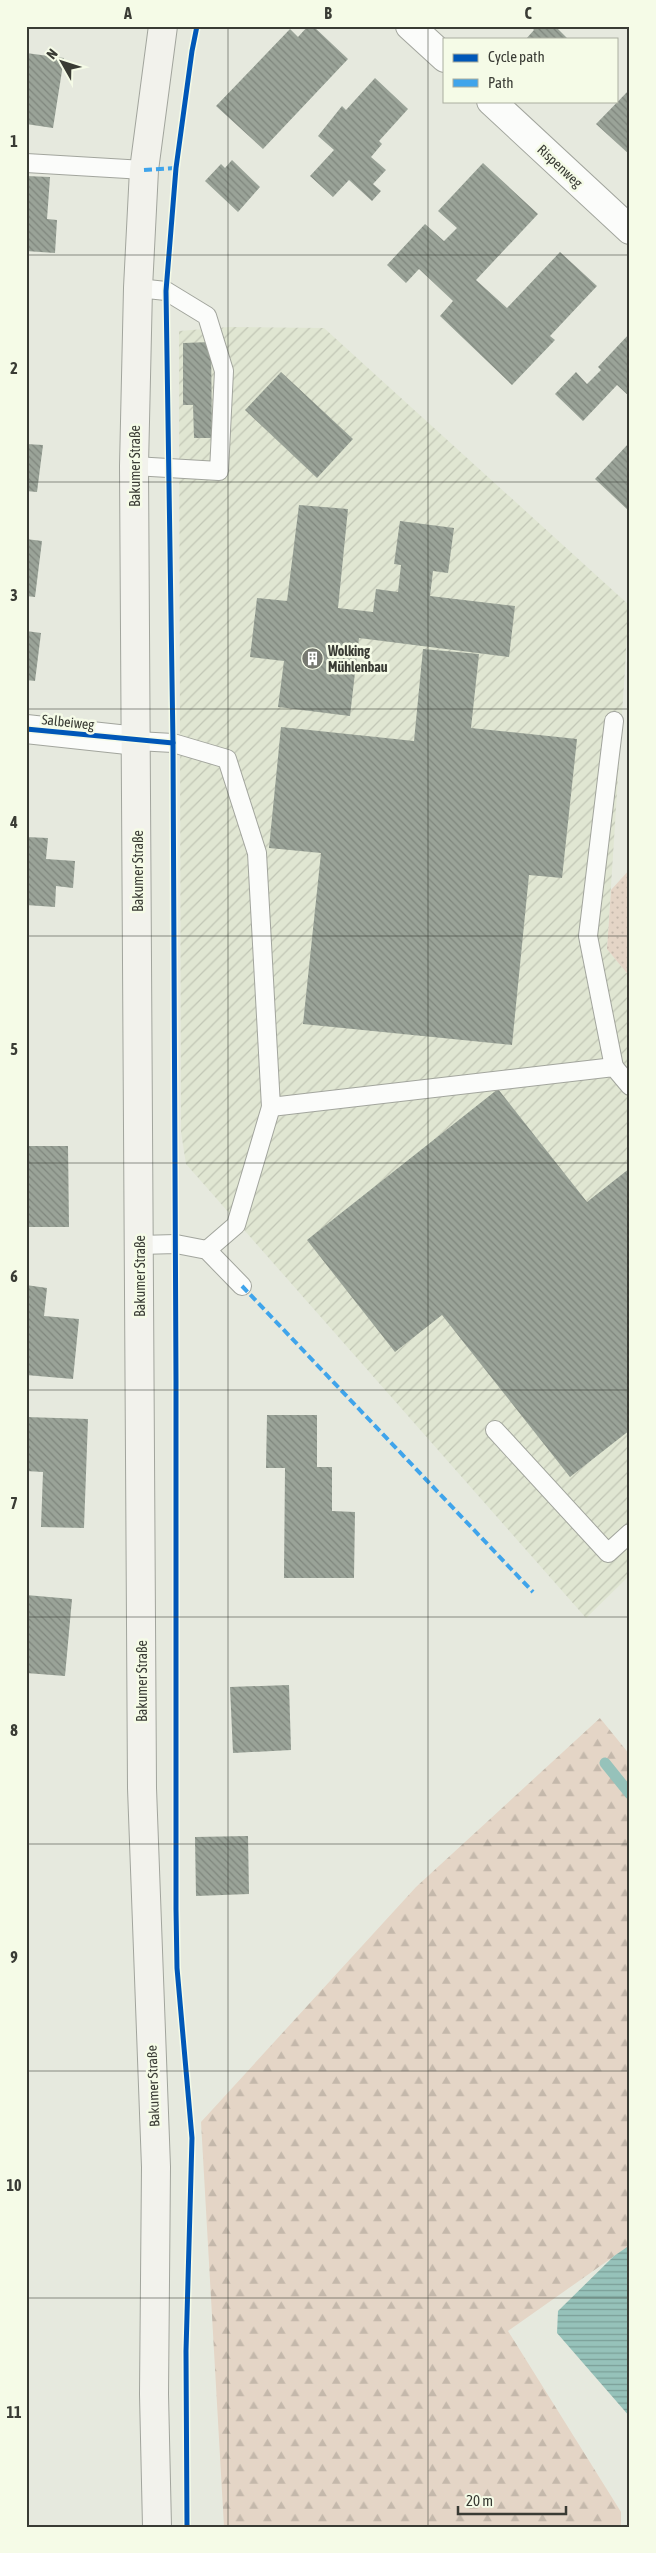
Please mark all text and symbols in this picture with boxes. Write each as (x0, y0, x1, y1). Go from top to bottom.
text: A (123, 4, 132, 22)
text: B (324, 4, 332, 22)
text: C (524, 4, 532, 22)
north arrow (38, 38, 88, 88)
legend (443, 38, 618, 102)
text: N (43, 46, 61, 62)
text: Cycle path (488, 48, 545, 65)
text: Path (488, 74, 514, 91)
text: 1 (10, 132, 18, 150)
street label: Rispenweg (534, 141, 586, 191)
text: 2 (10, 359, 18, 377)
street label: Bakumer Straße (127, 425, 143, 507)
text: 3 (10, 586, 18, 604)
place label: Wolking Mühlenbau (327, 643, 388, 675)
building icon: Wolking Mühlenbau (300, 647, 324, 671)
street label: Salbeiweg (41, 711, 95, 733)
text: 4 (9, 813, 18, 831)
street label: Bakumer Straße (130, 830, 146, 912)
text: 5 (10, 1040, 18, 1058)
street label: Bakumer Straße (132, 1235, 148, 1317)
text: 6 (10, 1267, 18, 1285)
text: 7 (10, 1494, 18, 1512)
street label: Bakumer Straße (134, 1640, 150, 1722)
text: 8 (10, 1721, 18, 1739)
text: 9 (10, 1948, 18, 1966)
street label: Bakumer Straße (144, 2045, 162, 2127)
text: 10 (6, 2176, 22, 2194)
text: 11 (6, 2403, 22, 2421)
scale bar (458, 2483, 566, 2515)
text: 20 m (466, 2492, 493, 2509)

